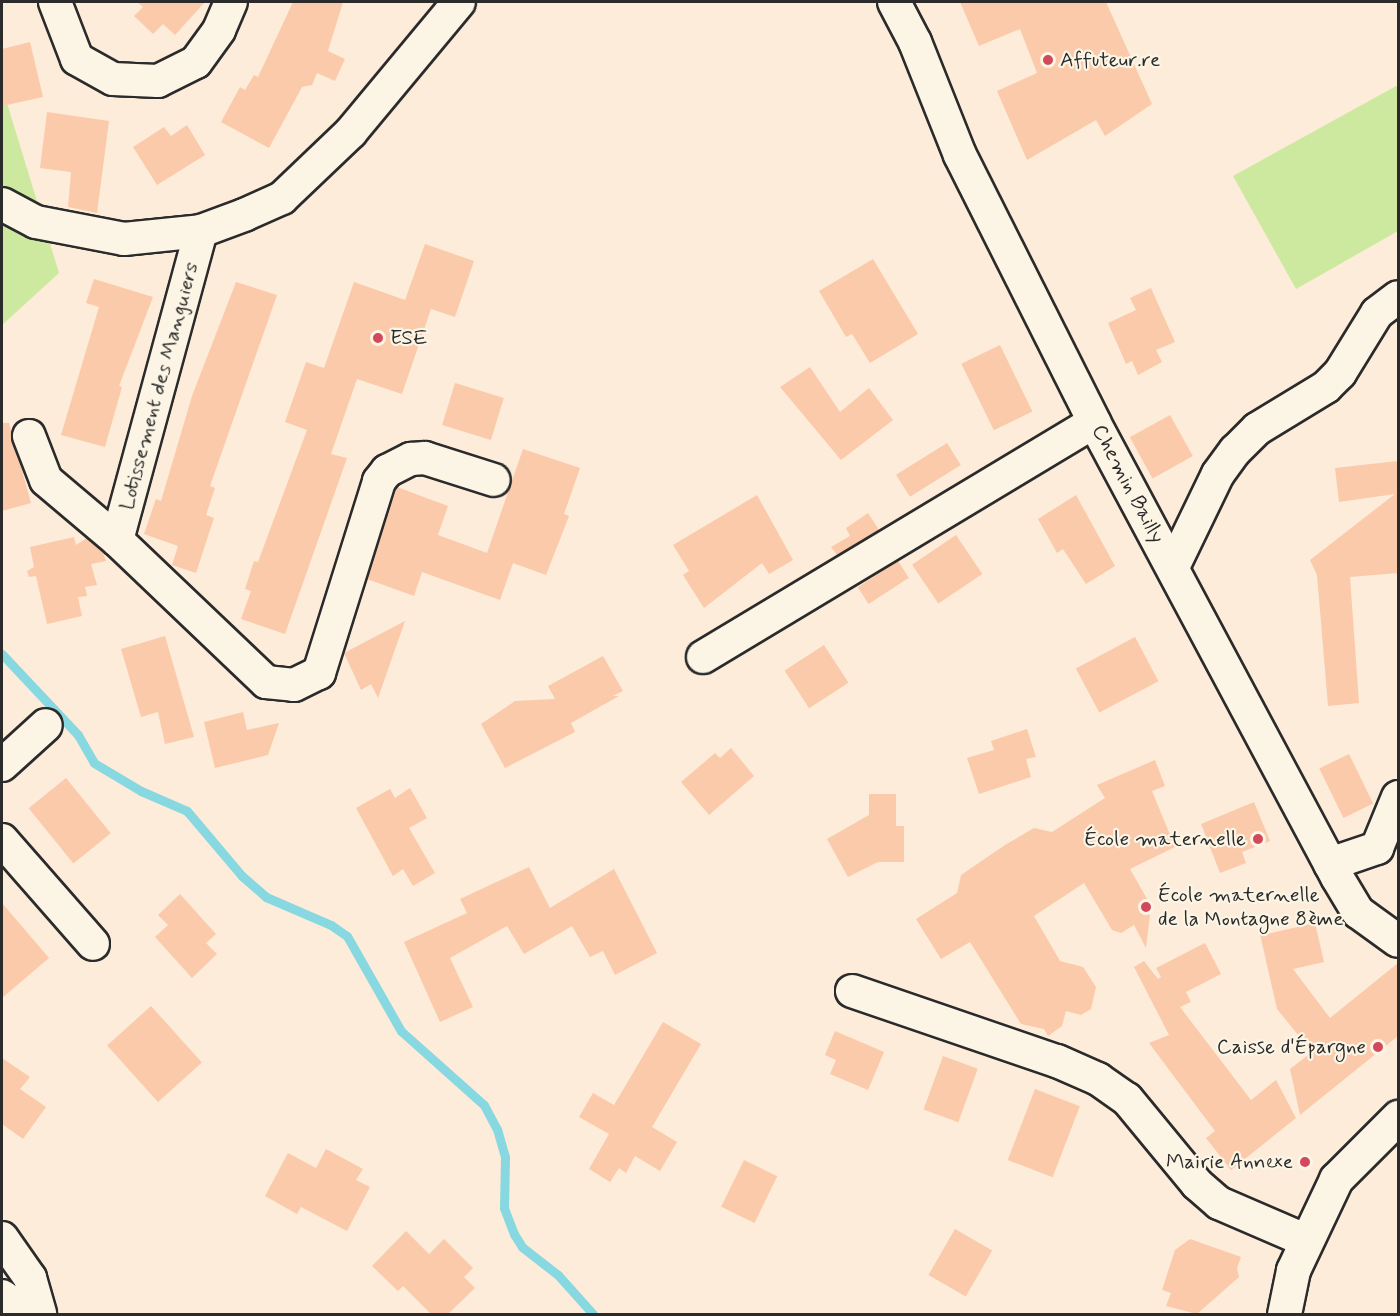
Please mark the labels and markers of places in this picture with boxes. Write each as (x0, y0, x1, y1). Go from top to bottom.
place label: Affuteur.re (1060, 47, 1160, 73)
marker: Affuteur.re (1041, 53, 1055, 67)
place label: ESE (390, 325, 428, 351)
marker: ESE (371, 331, 385, 345)
place label: École maternelle (1102, 826, 1246, 852)
marker: École maternelle (1251, 832, 1265, 846)
place label: École maternelle de la Montagne 8ème (1158, 882, 1349, 932)
marker: École maternelle de la Montagne 8ème (1139, 900, 1153, 914)
place label: Caisse d'Épargne (1217, 1034, 1366, 1060)
marker: Caisse d'Épargne (1371, 1040, 1385, 1054)
place label: Mairie Annexe (1165, 1149, 1293, 1175)
marker: Mairie Annexe (1298, 1155, 1312, 1169)

